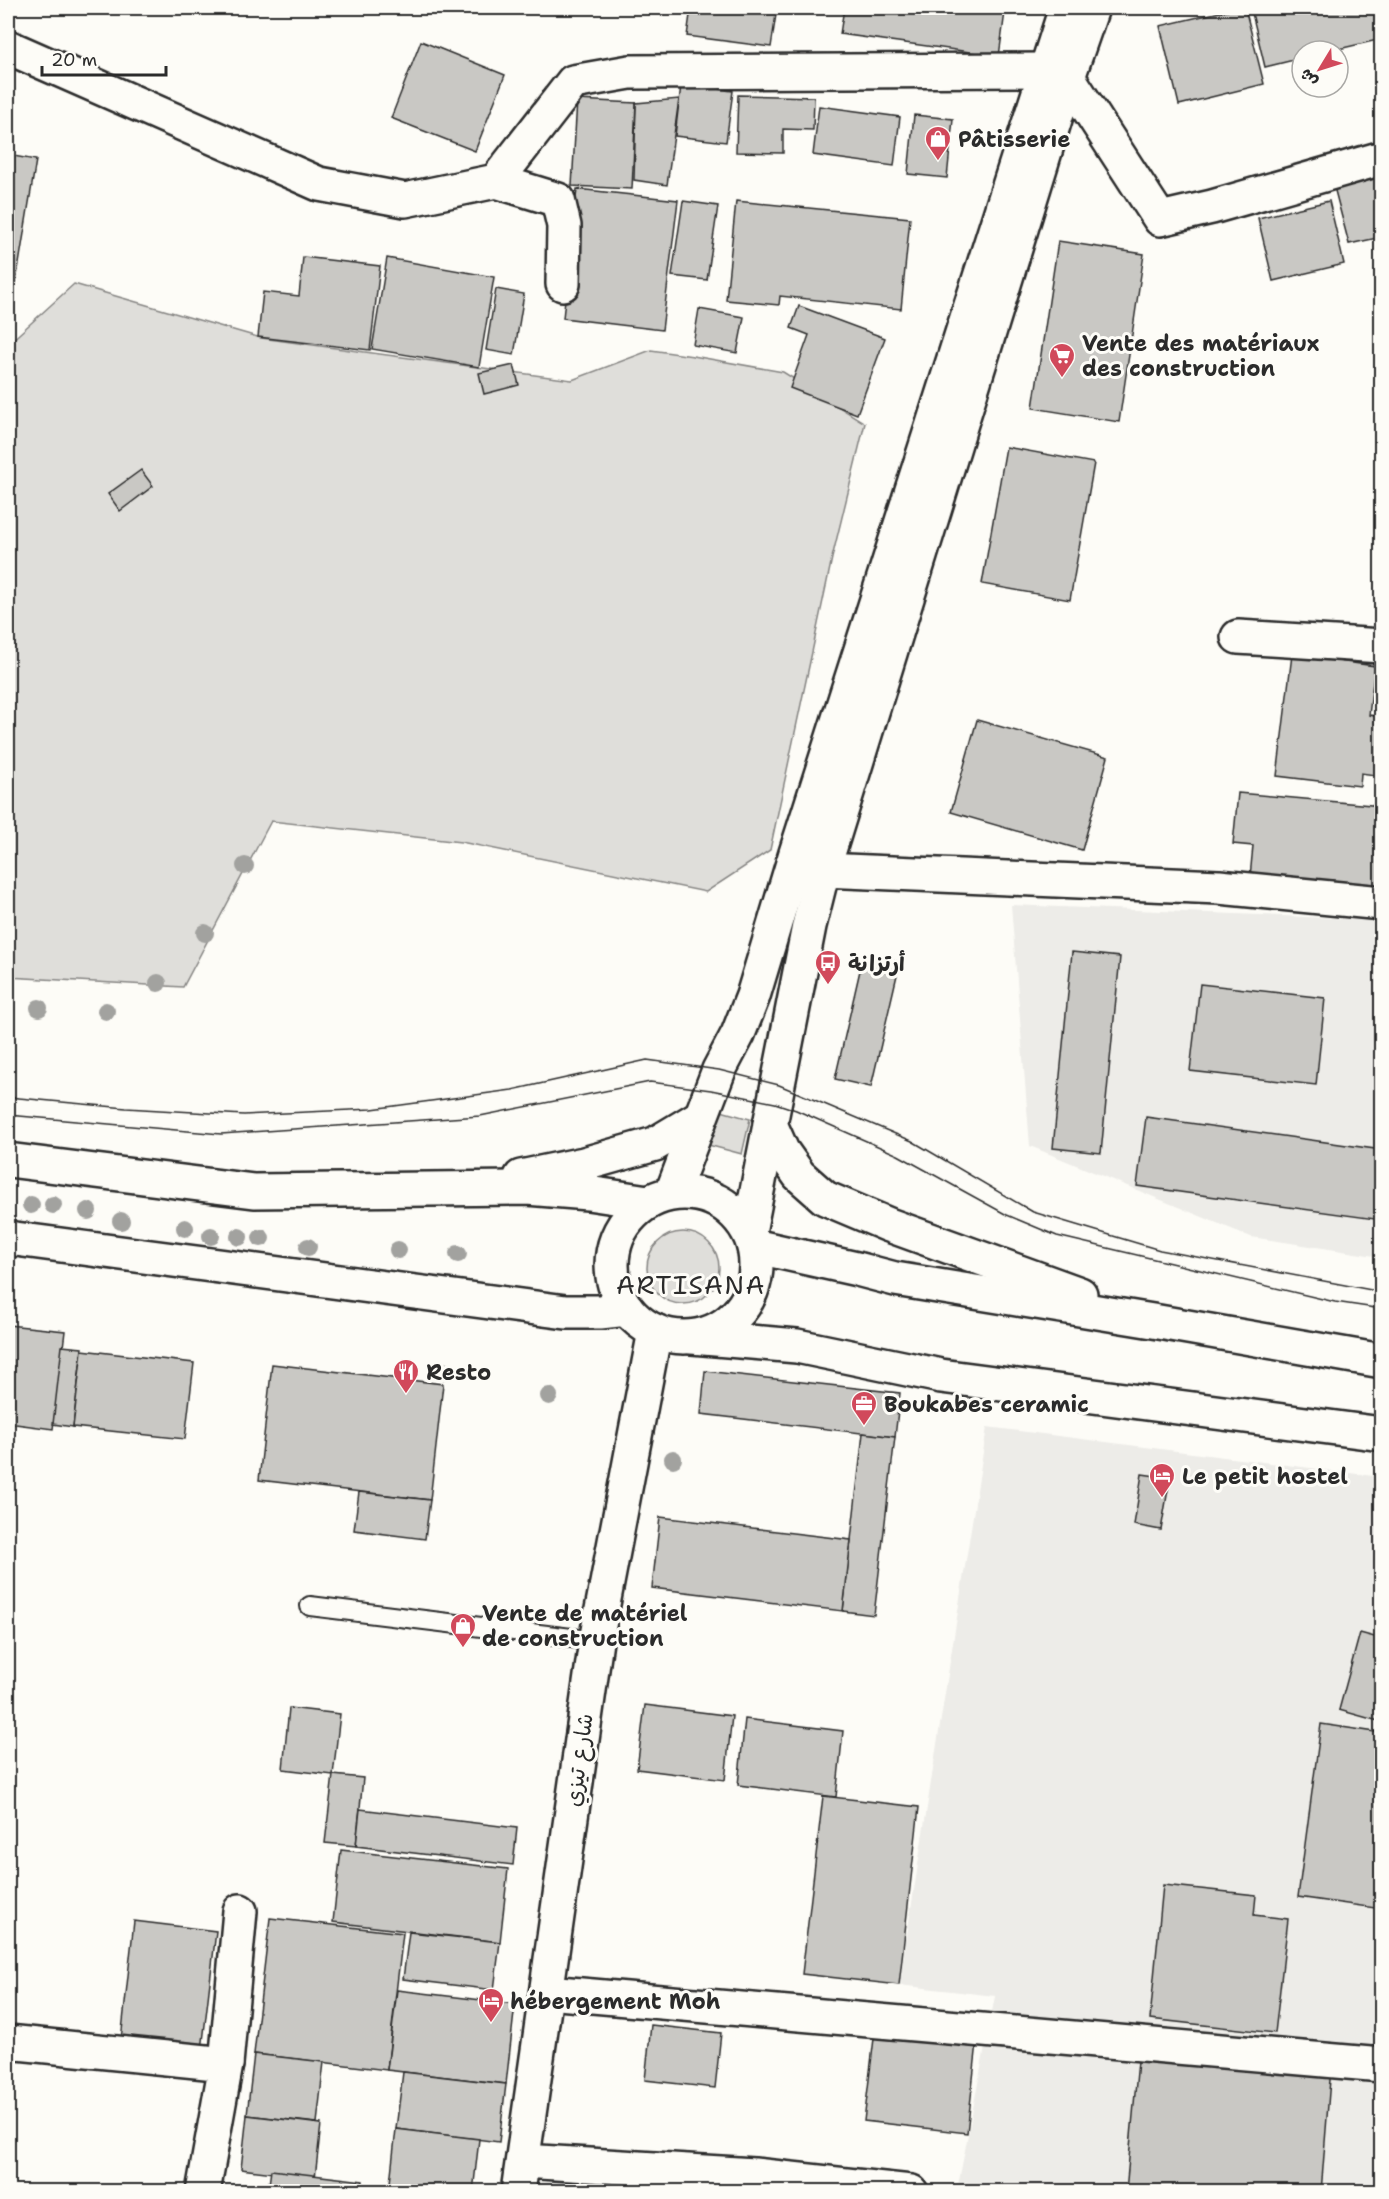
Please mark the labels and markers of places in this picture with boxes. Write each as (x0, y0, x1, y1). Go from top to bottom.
shop icon: Pâtisserie (923, 124, 953, 162)
place label: Pâtisserie (958, 125, 1070, 154)
place label: Vente des matériaux des construction (1082, 329, 1320, 383)
supermarket icon: Vente des matériaux des construction (1047, 341, 1077, 379)
bus stop icon: أرتزانة (813, 948, 843, 986)
place label: أرتزانة (848, 949, 905, 978)
restaurant icon: Resto (391, 1357, 421, 1395)
place label: Resto (426, 1358, 491, 1387)
office icon: Boukabes ceramic (849, 1389, 879, 1427)
place label: Boukabes ceramic (884, 1390, 1089, 1419)
hotel icon: Le petit hostel (1147, 1461, 1177, 1499)
place label: Le petit hostel (1182, 1462, 1348, 1491)
place label: Vente de matériel de construction (482, 1599, 688, 1653)
shop icon: Vente de matériel de construction (448, 1611, 478, 1649)
hotel icon: hébergement Moh (476, 1986, 506, 2024)
place label: hébergement Moh (510, 1987, 721, 2016)

